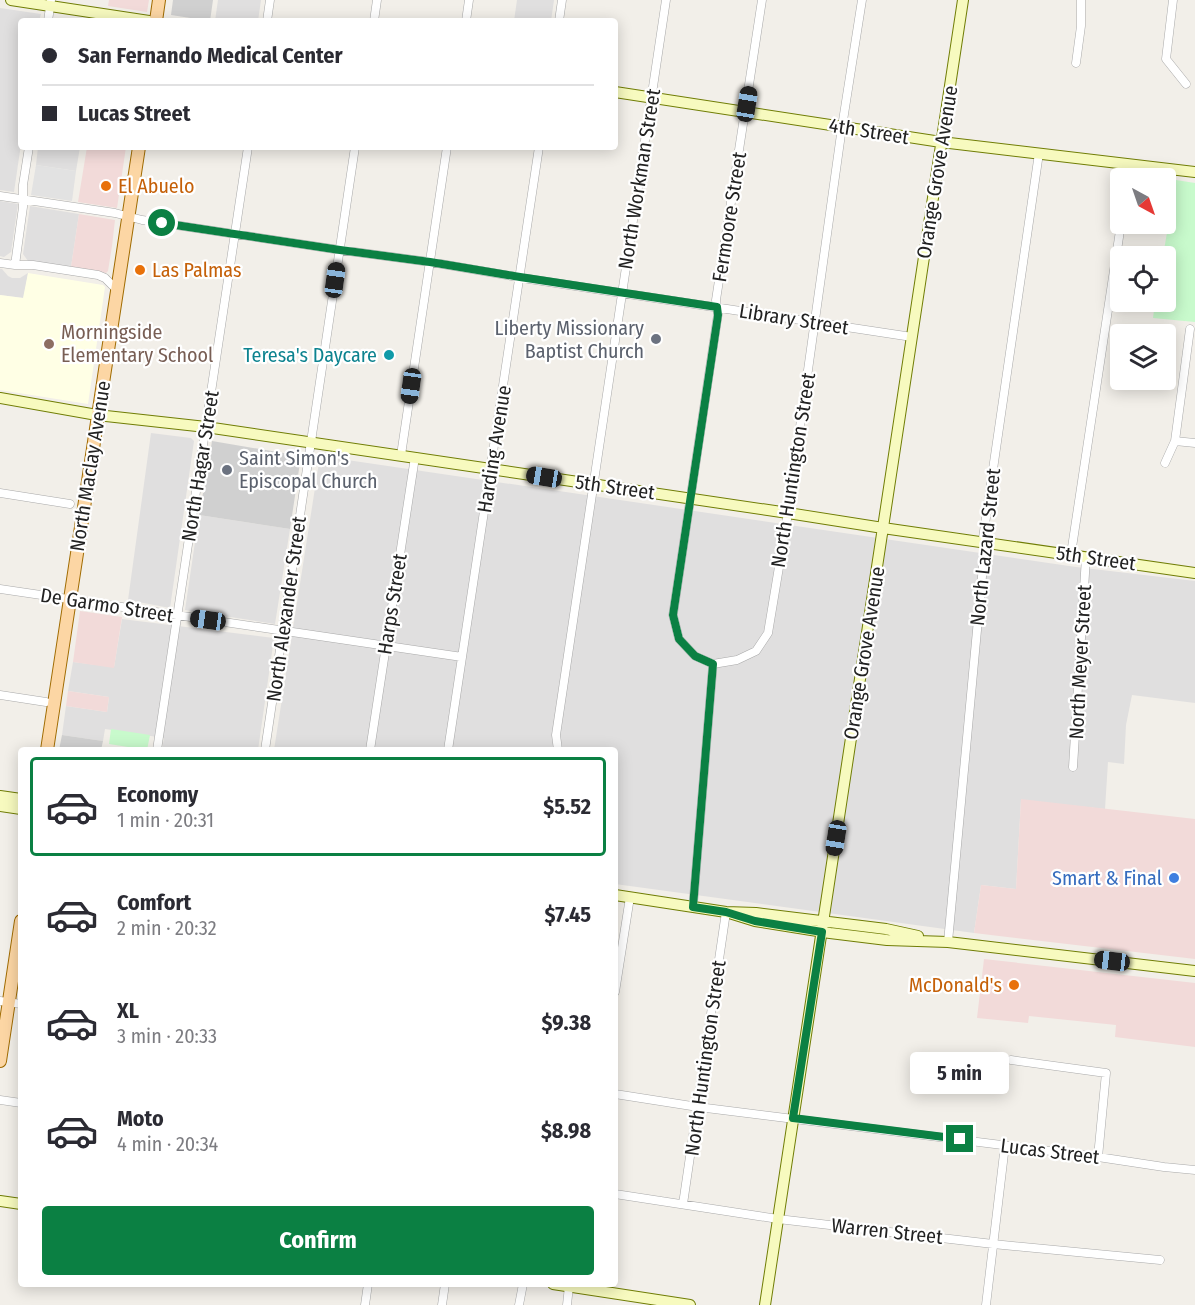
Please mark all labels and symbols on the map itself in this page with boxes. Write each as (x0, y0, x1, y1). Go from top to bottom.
street label: Orange Grove Avenue (911, 84, 963, 260)
car (735, 85, 759, 123)
street label: North Workman Street (613, 86, 665, 271)
street label: 4th Street (827, 113, 911, 149)
street label: Fermoore Street (707, 150, 751, 284)
north arrow (1110, 168, 1176, 234)
place label: El Abuelo (118, 174, 194, 198)
marker: El Abuelo (99, 179, 113, 193)
route start (148, 209, 175, 236)
place label: Las Palmas (152, 258, 242, 282)
car (324, 261, 346, 299)
marker: Las Palmas (133, 263, 147, 277)
street label: Library Street (738, 299, 851, 340)
place label: Liberty Missionary Baptist Church (495, 316, 644, 363)
place label: Morningside Elementary School (61, 320, 213, 367)
marker: Liberty Missionary Baptist Church (649, 332, 663, 346)
marker: Morningside Elementary School (42, 337, 56, 351)
place label: Teresa's Daycare (243, 343, 377, 367)
marker: Teresa's Daycare (382, 348, 396, 362)
car (400, 367, 422, 405)
street label: North Huntington Street (766, 370, 820, 569)
street label: North Maclay Avenue (65, 379, 115, 553)
street label: Harding Avenue (472, 383, 516, 515)
street label: North Hagar Street (176, 388, 224, 543)
place label: Saint Simon's Episcopal Church (239, 446, 378, 493)
marker: Saint Simon's Episcopal Church (220, 463, 234, 477)
car (525, 465, 563, 489)
street label: North Lazard Street (965, 467, 1005, 627)
street label: 5th Street (574, 470, 657, 505)
street label: North Alexander Street (261, 514, 311, 703)
street label: 5th Street (1055, 541, 1138, 576)
street label: Harps Street (372, 551, 412, 656)
street label: Orange Grove Avenue (838, 565, 890, 741)
street label: De Garmo Street (39, 583, 176, 627)
street label: North Meyer Street (1064, 584, 1096, 740)
car (189, 609, 227, 631)
car (824, 819, 848, 857)
place label: Smart & Final (1052, 866, 1162, 890)
marker: Smart & Final (1167, 871, 1181, 885)
car (1093, 950, 1131, 972)
street label: North Huntington Street (679, 958, 731, 1157)
place label: McDonald's (909, 973, 1002, 997)
marker: McDonald's (1007, 978, 1021, 992)
callout: 5 min (910, 1052, 1010, 1094)
route end (946, 1125, 973, 1152)
street label: Lucas Street (999, 1133, 1101, 1169)
street label: Warren Street (830, 1213, 944, 1249)

